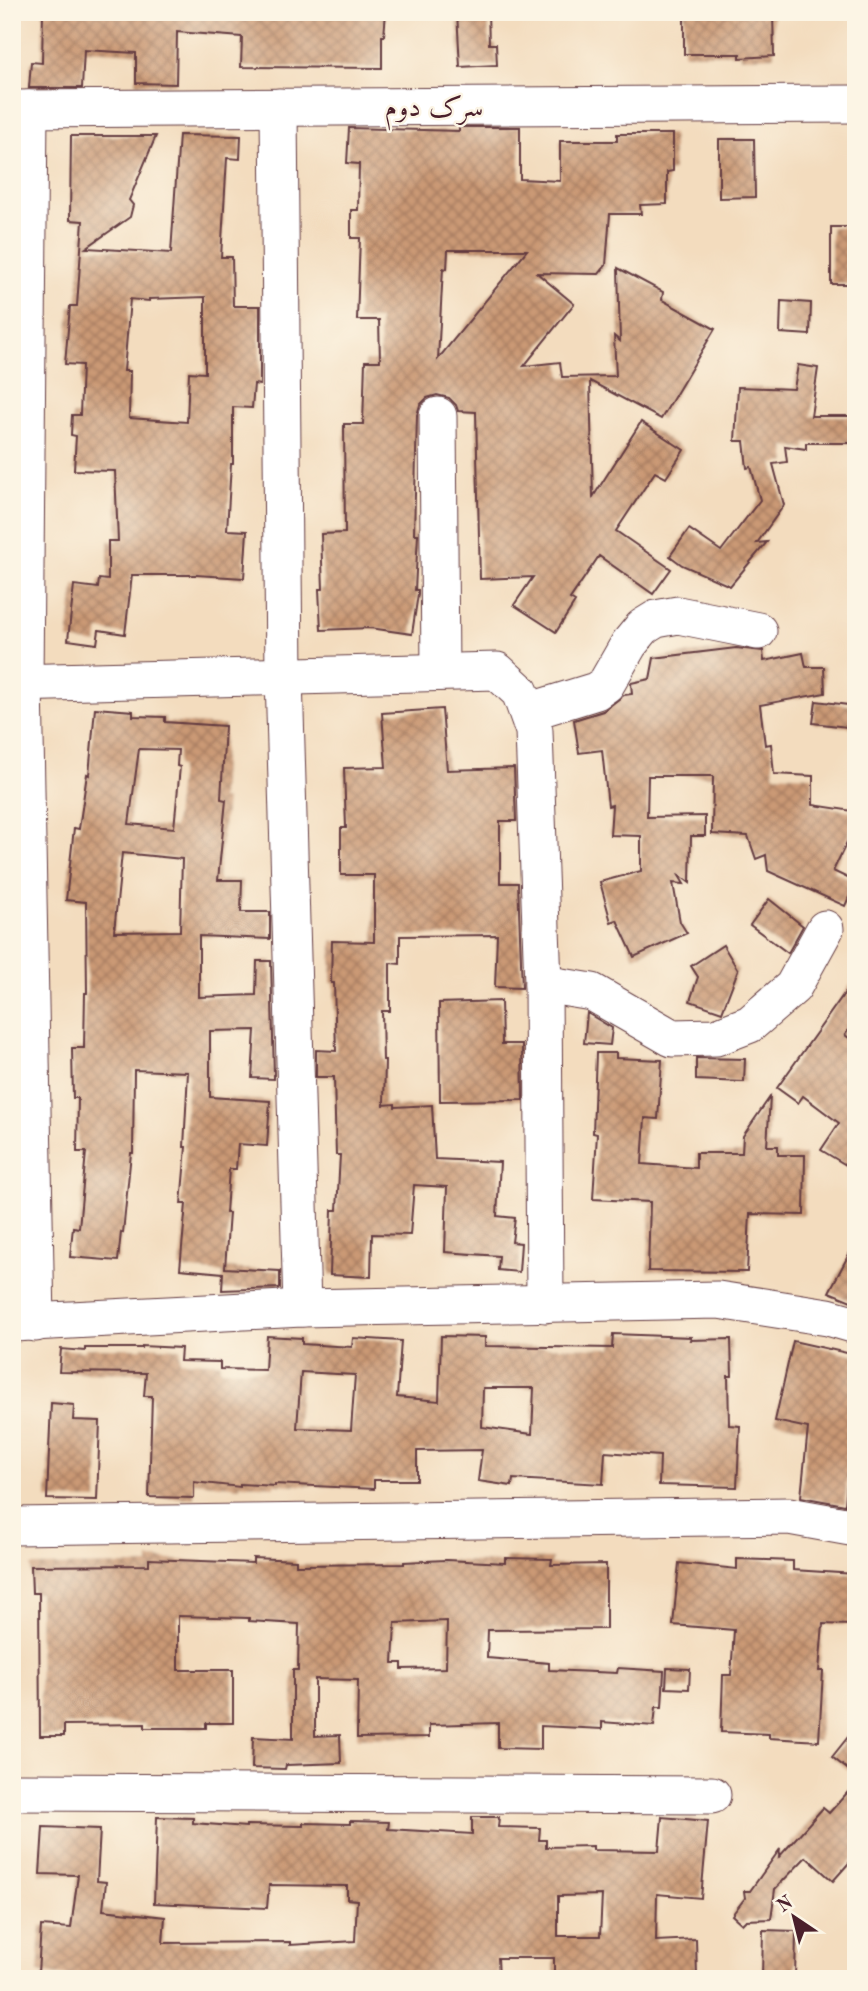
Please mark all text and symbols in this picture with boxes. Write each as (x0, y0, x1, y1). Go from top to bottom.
street label: سرک دوم (385, 95, 483, 131)
north arrow (760, 1882, 830, 1952)
text: N (774, 1893, 797, 1917)

